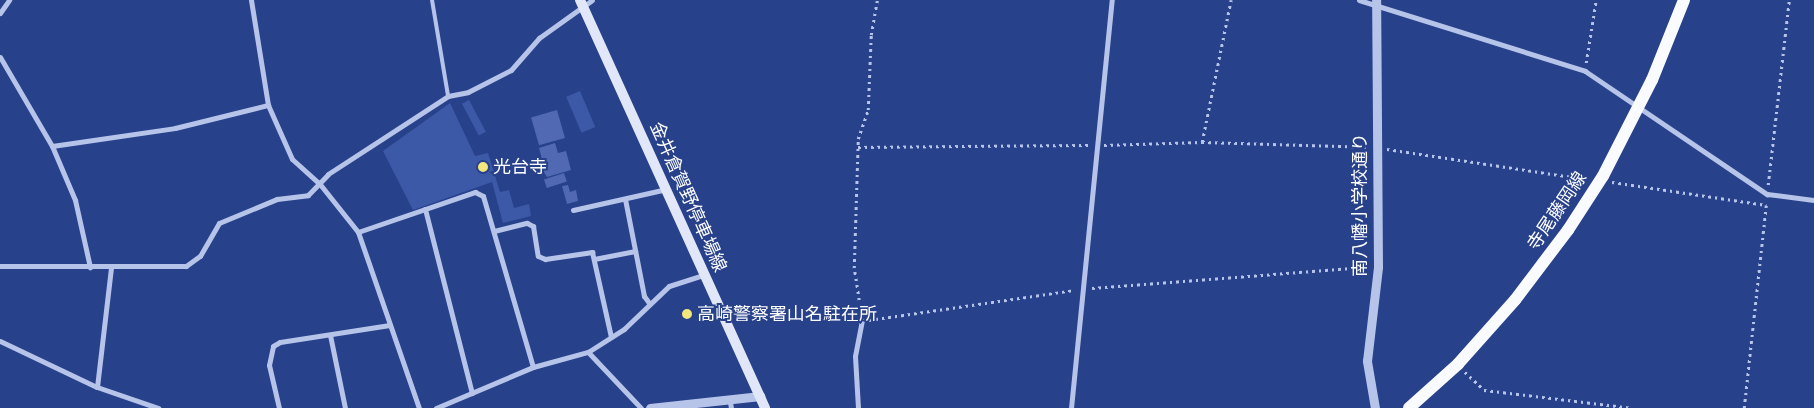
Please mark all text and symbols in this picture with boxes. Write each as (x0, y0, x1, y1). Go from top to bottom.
street label: 金井倉賀野停車場線 (645, 119, 731, 275)
street label: 南八幡小学校通り (1349, 133, 1371, 277)
place label: 光台寺 (493, 156, 547, 178)
marker: 光台寺 (477, 161, 489, 173)
street label: 寺尾藤岡線 (1523, 168, 1591, 254)
place label: 高崎警察署山名駐在所 (697, 303, 877, 325)
marker: 高崎警察署山名駐在所 (681, 308, 693, 320)

